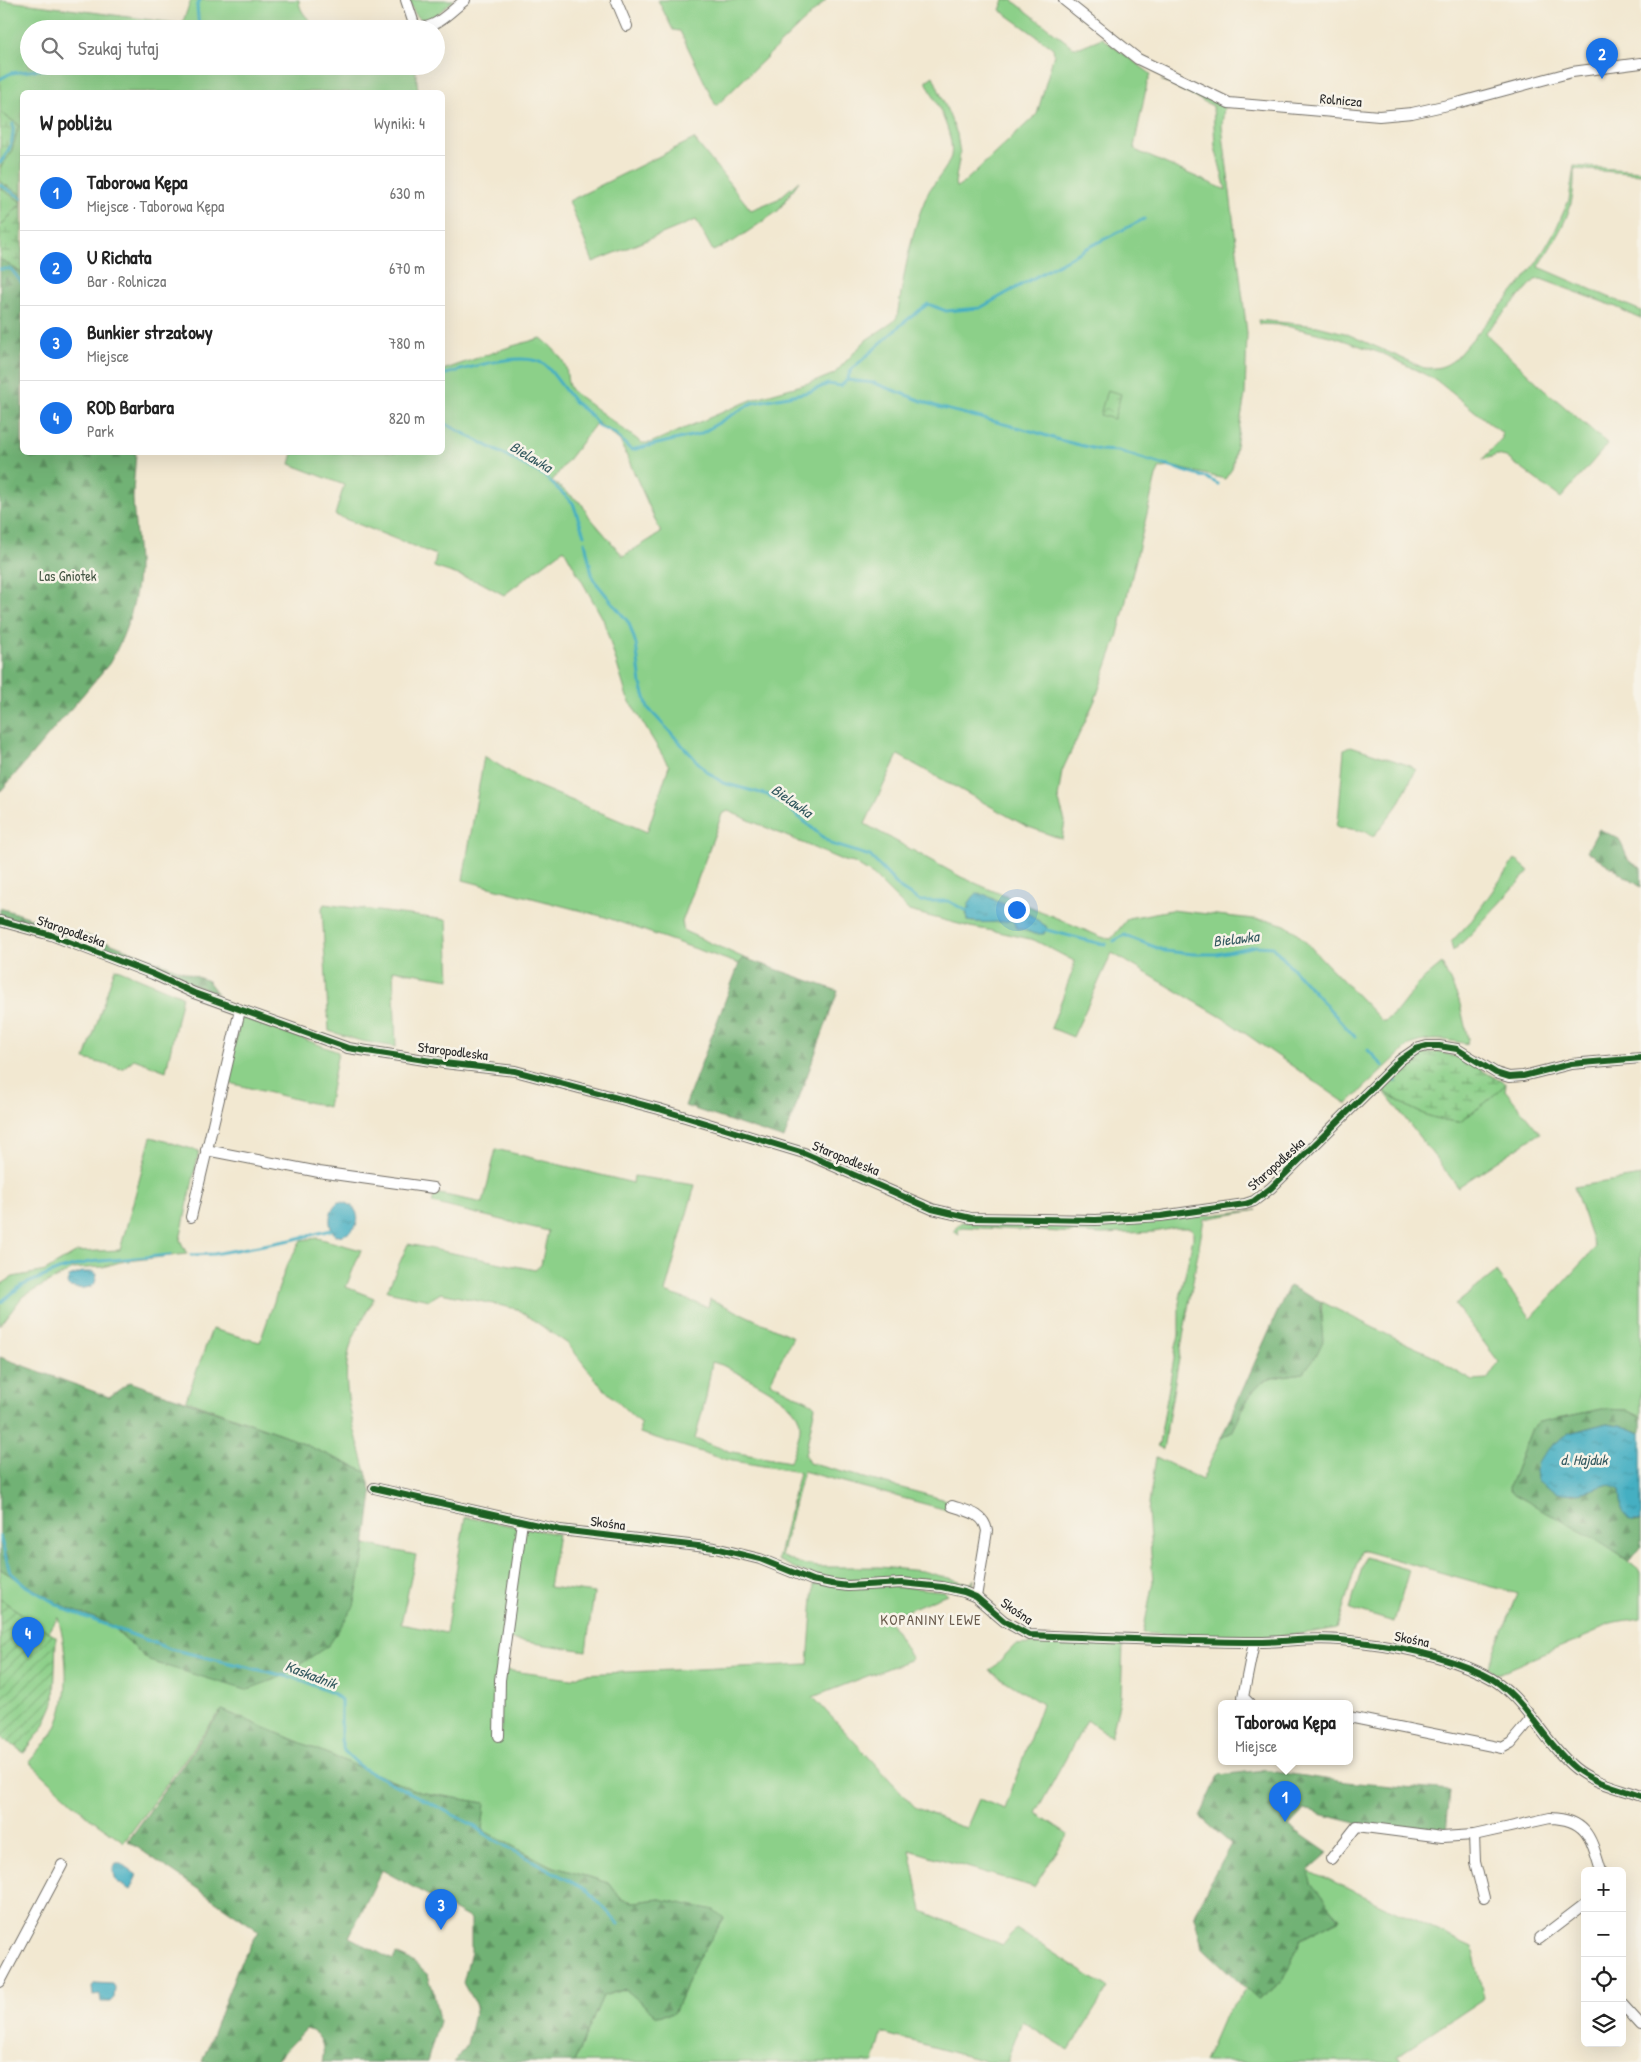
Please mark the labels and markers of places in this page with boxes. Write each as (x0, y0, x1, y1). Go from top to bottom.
pin: 2 (1586, 38, 1618, 79)
pin: 4 (12, 1617, 44, 1658)
pin: 1 (1269, 1781, 1301, 1822)
pin: 3 (425, 1889, 457, 1930)

